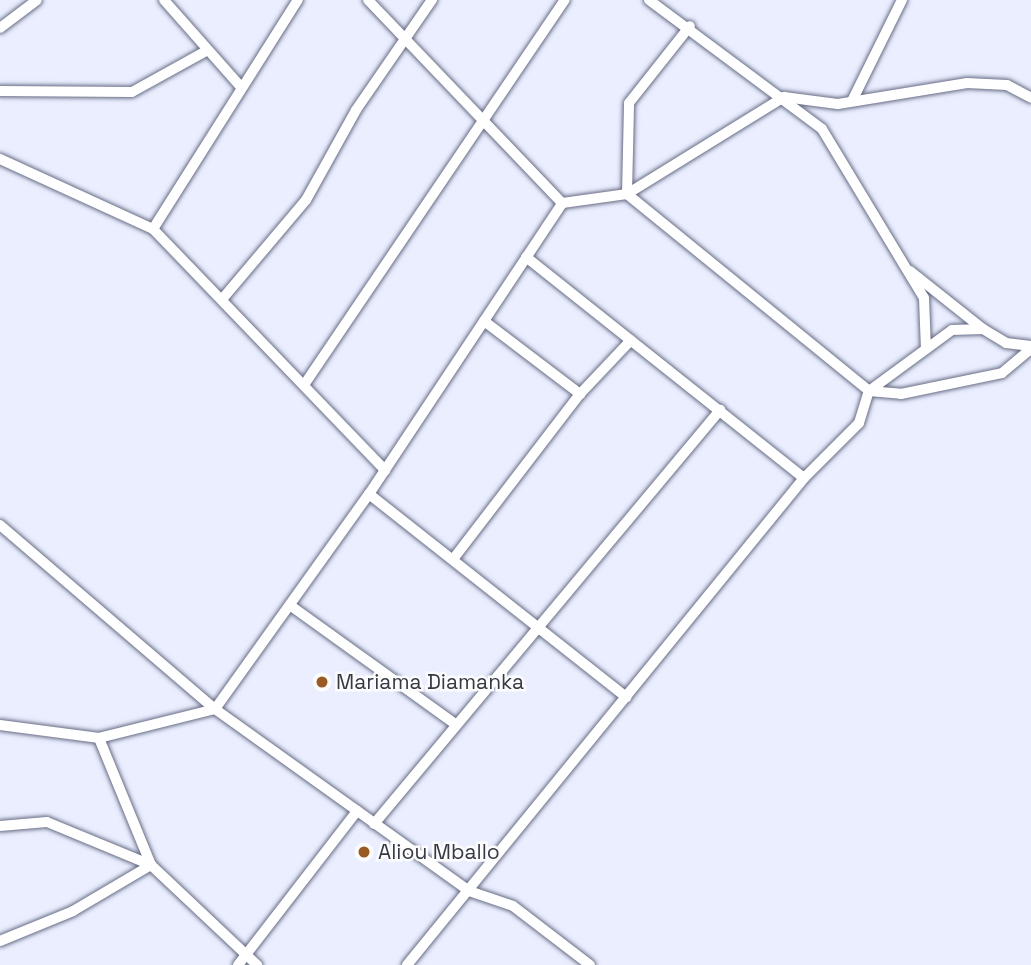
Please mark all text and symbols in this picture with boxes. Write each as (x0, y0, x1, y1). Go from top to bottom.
place label: Mariama Diamanka (336, 669, 524, 695)
marker: Mariama Diamanka (314, 674, 330, 690)
place label: Aliou Mballo (378, 839, 500, 865)
marker: Aliou Mballo (356, 844, 372, 860)

